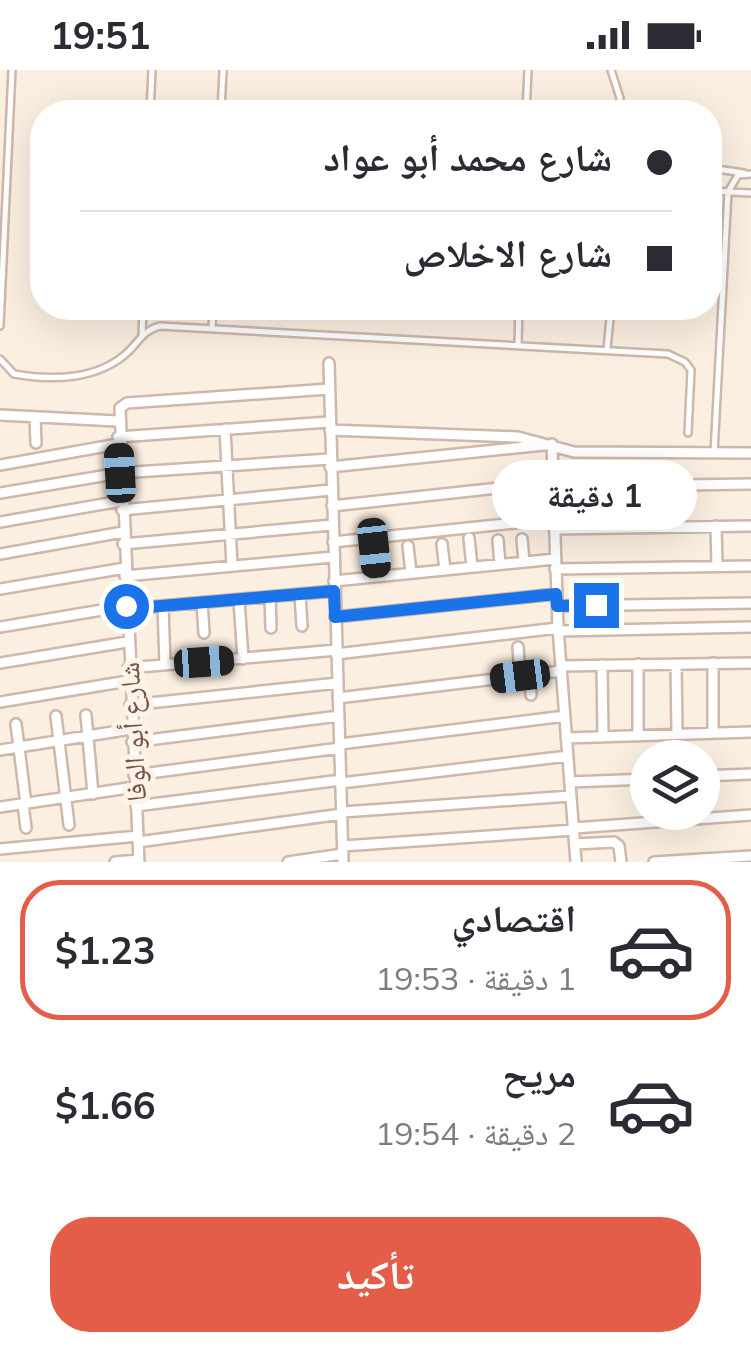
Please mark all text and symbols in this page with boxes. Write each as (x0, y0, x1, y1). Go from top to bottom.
text: 19:51 (50, 11, 151, 59)
text: شارع محمد أبو عواد (324, 133, 612, 181)
text: شارع الاخلاص (404, 229, 612, 277)
car (103, 442, 137, 504)
callout: 1 دقيقة (494, 460, 698, 530)
text: 1 دقيقة (547, 475, 642, 515)
car (356, 517, 392, 579)
route end (574, 583, 619, 628)
route start (104, 584, 149, 629)
car (173, 645, 235, 679)
car (488, 657, 552, 695)
street label: شارع أبو الوفا (111, 661, 154, 803)
map controls (630, 740, 720, 830)
button: layers (630, 740, 720, 830)
text: اقتصادي (452, 894, 576, 942)
icon: car (606, 905, 696, 995)
text: $1.23 (55, 926, 156, 974)
text: 1 دقيقة · 19:53 (375, 958, 576, 998)
text: مريح (502, 1049, 576, 1097)
icon: car (606, 1060, 696, 1150)
text: $1.66 (55, 1081, 156, 1129)
text: 2 دقيقة · 19:54 (375, 1113, 576, 1153)
button: تأكيد (50, 1217, 701, 1332)

